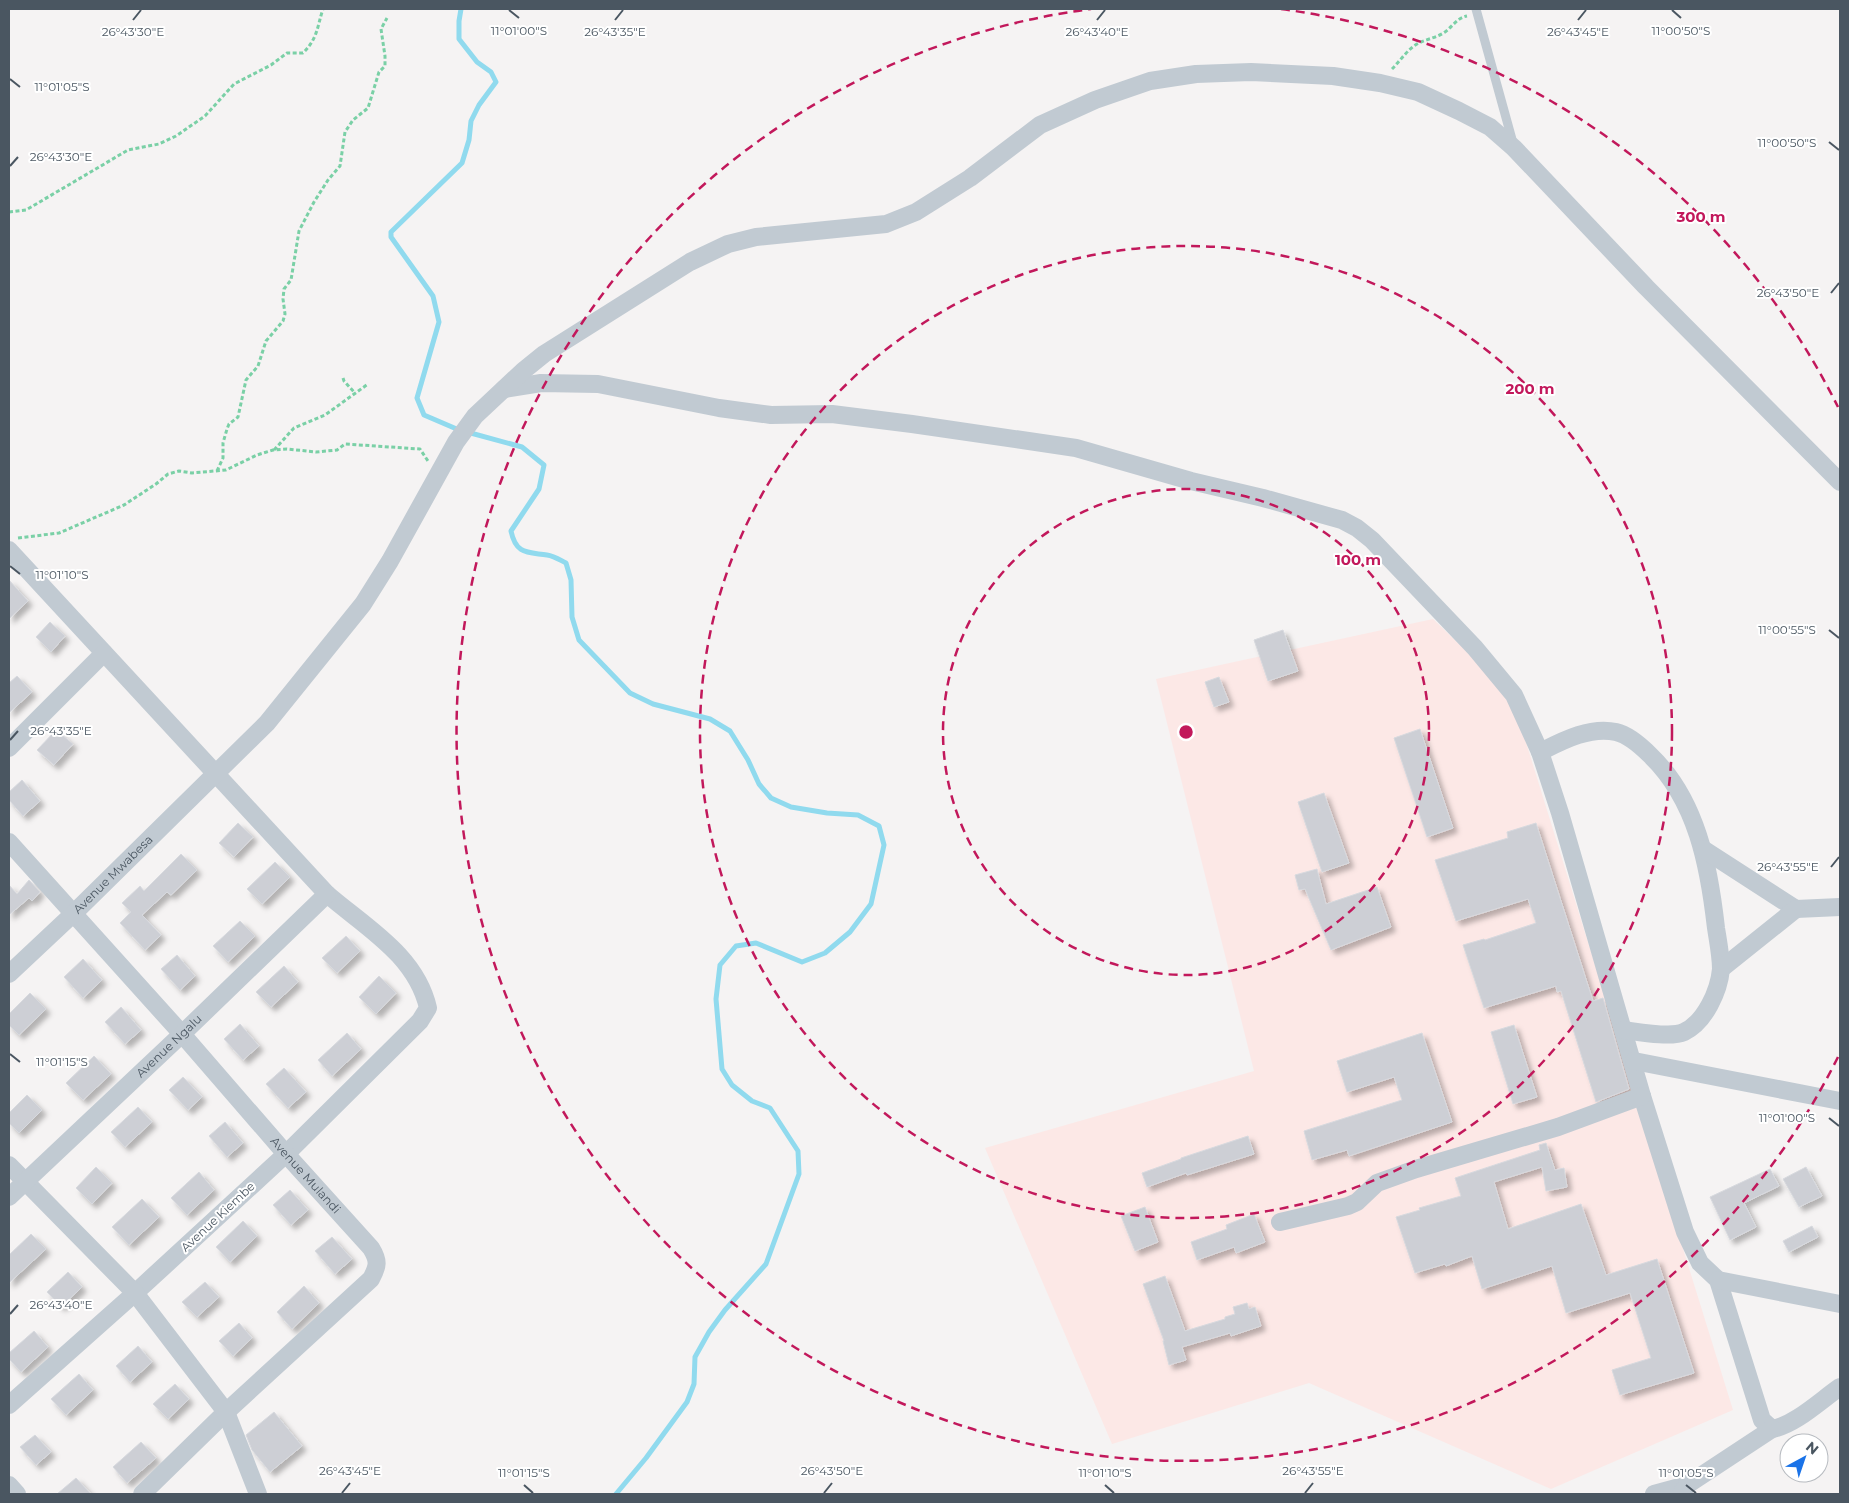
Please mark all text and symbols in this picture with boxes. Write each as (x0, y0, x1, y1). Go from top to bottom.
text: 11°01'00"S (491, 23, 547, 38)
text: 11°00'50"S (1652, 23, 1710, 38)
text: 26°43'30"E (102, 24, 164, 39)
text: 26°43'35"E (584, 24, 646, 39)
text: 26°43'40"E (1065, 24, 1129, 39)
text: 26°43'45"E (1547, 24, 1609, 39)
text: 11°01'05"S (34, 79, 90, 94)
text: 11°00'50"S (1758, 135, 1816, 150)
text: 26°43'30"E (30, 149, 92, 164)
text: 300 m (1675, 207, 1726, 226)
text: 26°43'50"E (1757, 285, 1819, 300)
text: 200 m (1505, 379, 1555, 398)
text: 100 m (1335, 550, 1381, 569)
text: 11°01'10"S (35, 567, 89, 582)
text: 11°00'55"S (1758, 622, 1816, 637)
text: 26°43'35"E (30, 723, 92, 738)
centre of rings (1177, 723, 1195, 741)
street label: Avenue Mwabesa (70, 832, 156, 917)
text: 26°43'55"E (1757, 859, 1819, 874)
street label: Avenue Ngalu (133, 1011, 205, 1080)
text: 11°01'15"S (36, 1054, 88, 1069)
text: 11°01'00"S (1759, 1110, 1815, 1125)
street label: Avenue Mulandi (268, 1134, 344, 1216)
street label: Avenue Kiembe (178, 1179, 258, 1255)
text: 26°43'40"E (29, 1297, 93, 1312)
north arrow (1779, 1433, 1829, 1483)
text: N (1802, 1438, 1822, 1459)
text: 26°43'45"E (319, 1463, 381, 1478)
text: 26°43'50"E (801, 1463, 863, 1478)
text: 26°43'55"E (1282, 1463, 1344, 1478)
text: 11°01'15"S (498, 1465, 550, 1480)
text: 11°01'10"S (1078, 1465, 1132, 1480)
text: 11°01'05"S (1658, 1465, 1714, 1480)

